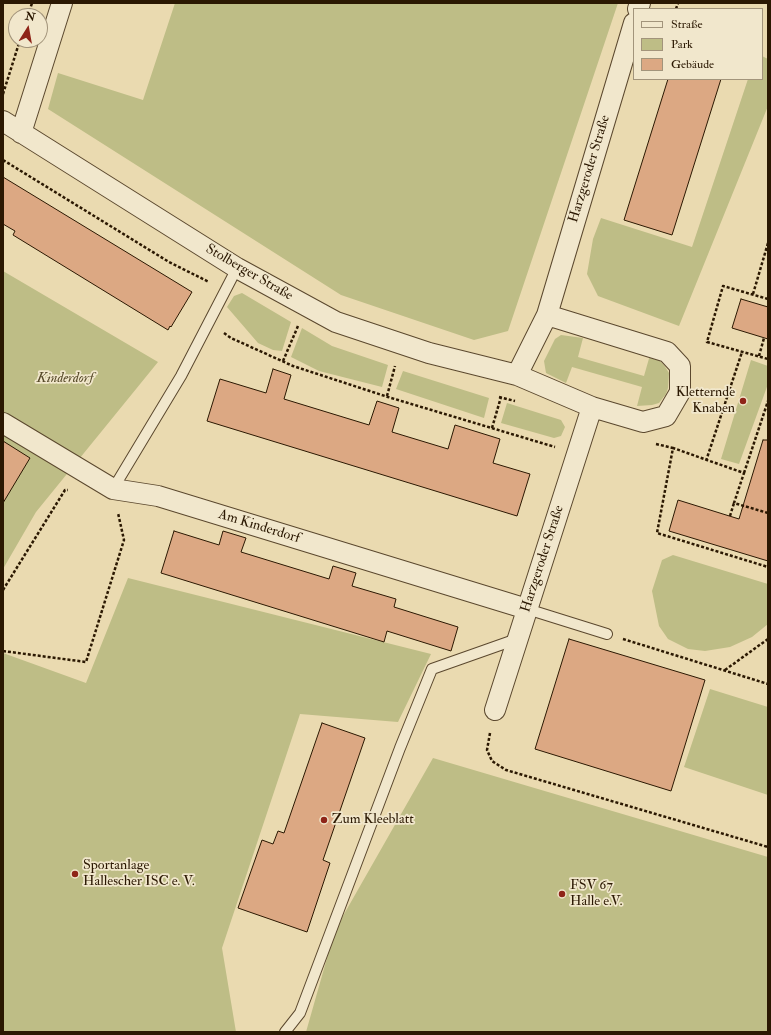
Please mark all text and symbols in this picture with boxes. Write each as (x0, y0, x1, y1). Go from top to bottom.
north arrow (8, 8, 48, 48)
legend (633, 8, 763, 80)
text: N (24, 9, 36, 24)
text: Straße (671, 17, 702, 32)
text: Park (671, 37, 693, 52)
text: Gebäude (671, 57, 714, 72)
street label: Harzgeroder Straße (566, 113, 614, 225)
street label: Stolberger Straße (202, 241, 296, 305)
park label: Kinderdorf (37, 371, 93, 387)
place label: Kletternde Knaben (676, 385, 735, 418)
marker: Kletternde Knaben (738, 396, 748, 406)
street label: Harzgeroder Straße (518, 503, 568, 615)
street label: Am Kinderdorf (216, 507, 302, 547)
place label: Zum Kleeblatt (332, 812, 414, 828)
marker: Zum Kleeblatt (319, 815, 329, 825)
place label: Sportanlage Hallescher ISC e. V. (83, 858, 195, 890)
marker: Sportanlage Hallescher ISC e. V. (70, 869, 80, 879)
place label: FSV 67 Halle e.V. (570, 878, 622, 910)
marker: FSV 67 Halle e.V. (557, 889, 567, 899)

